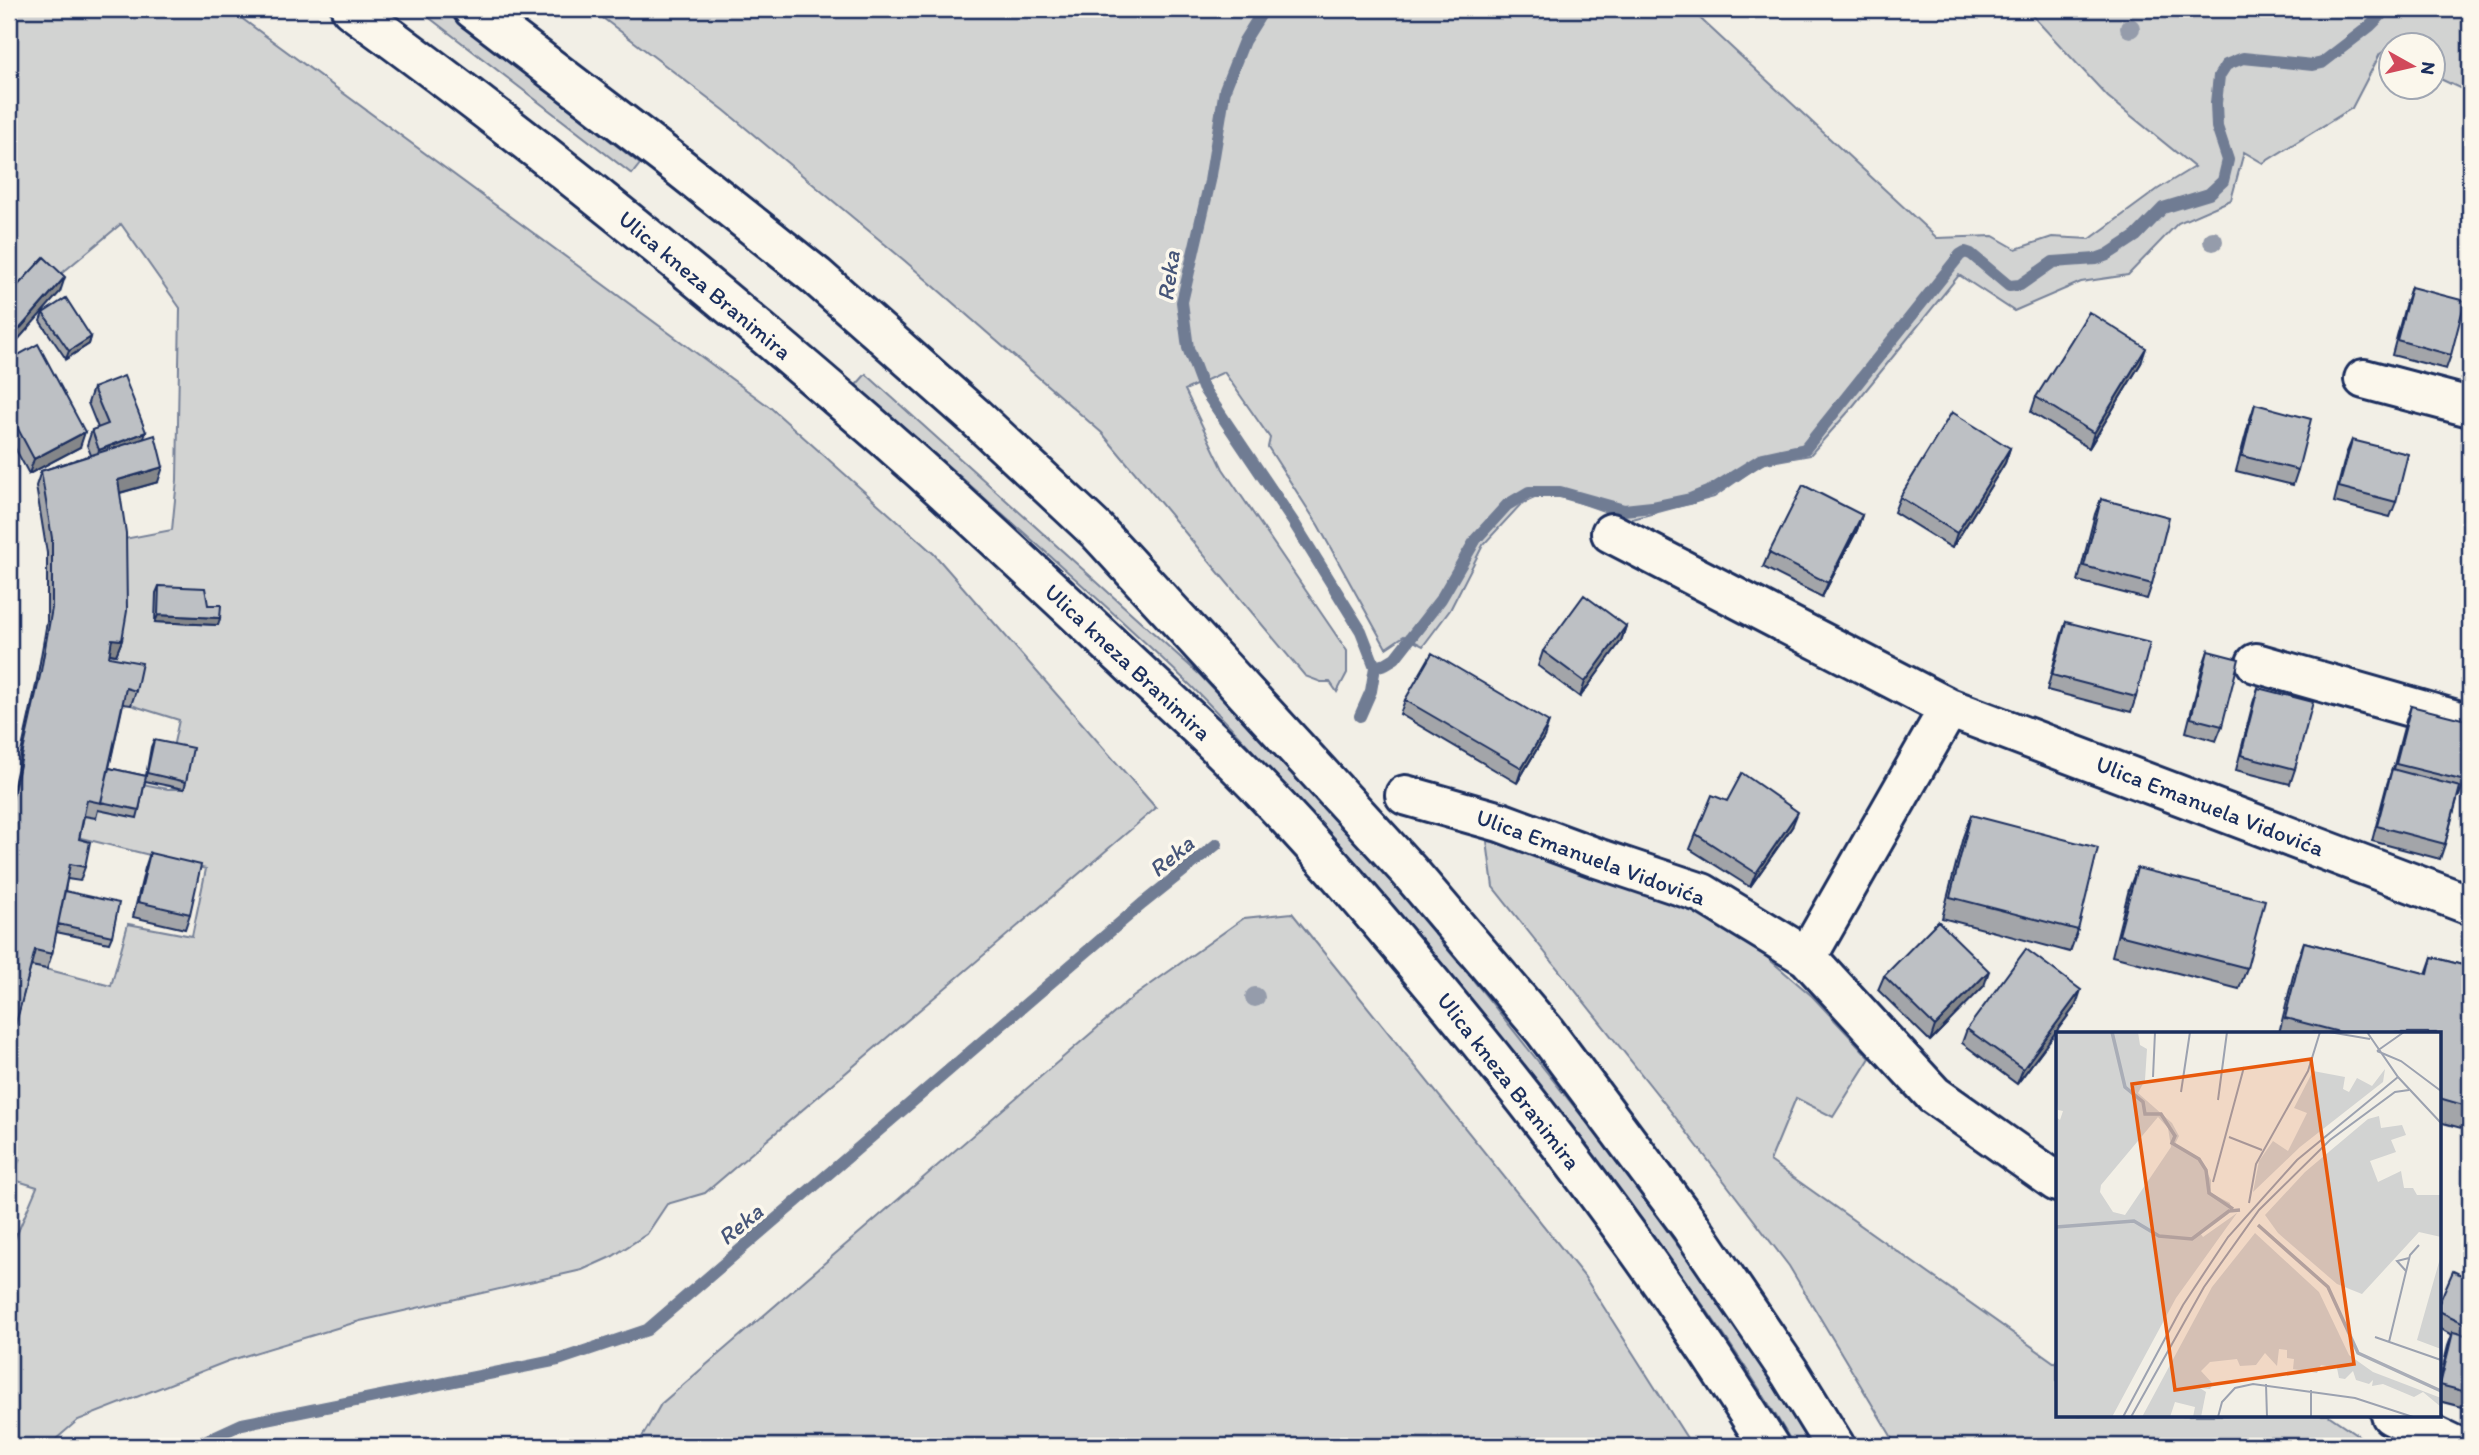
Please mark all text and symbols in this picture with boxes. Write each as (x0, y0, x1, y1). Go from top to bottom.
north arrow (2378, 32, 2448, 102)
text: N (2416, 60, 2441, 76)
street label: Ulica kneza Branimira (613, 204, 797, 366)
water label: Reka (1150, 248, 1186, 303)
street label: Ulica kneza Branimira (1039, 578, 1217, 746)
street label: Ulica Emanuela Vidovića (2092, 750, 2328, 862)
street label: Ulica Emanuela Vidovića (1473, 802, 1709, 912)
water label: Reka (1143, 828, 1200, 883)
street label: Ulica kneza Branimira (1431, 987, 1587, 1175)
inset map (2056, 1032, 2440, 1416)
water label: Reka (712, 1196, 769, 1251)

